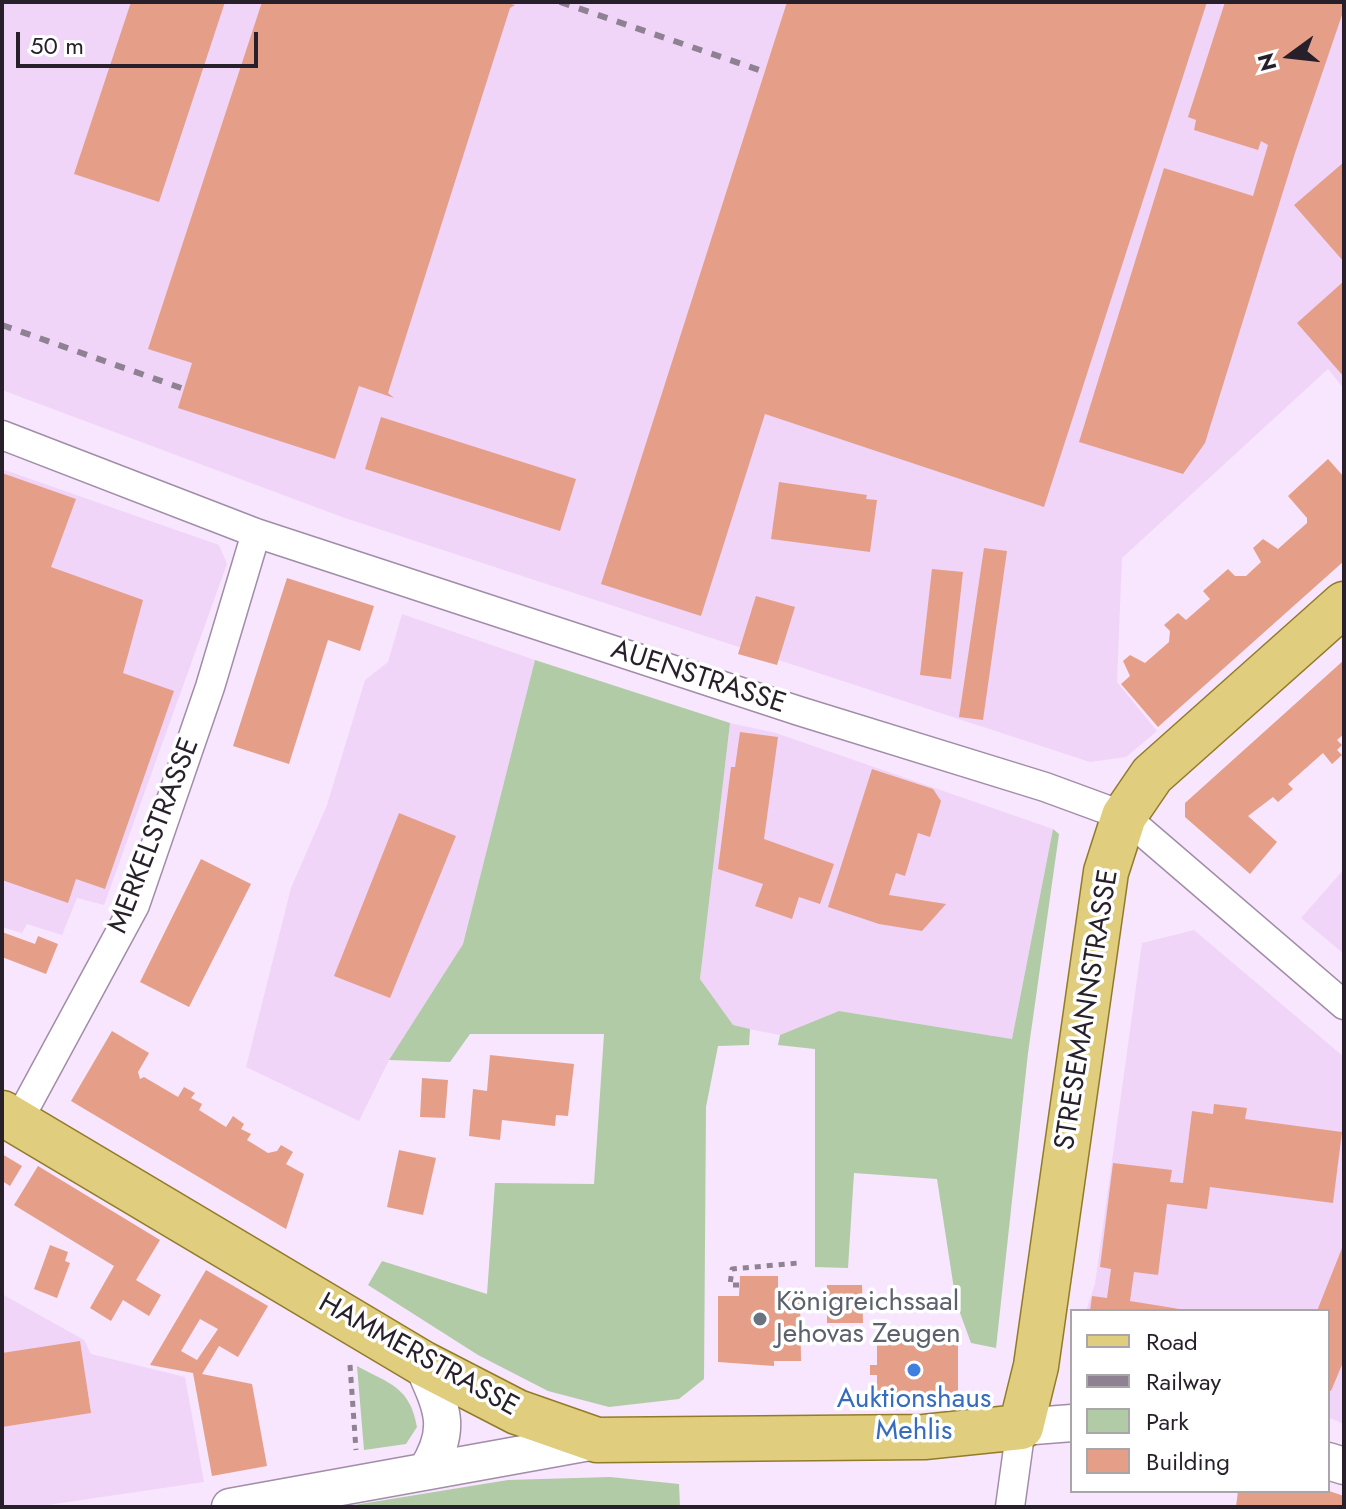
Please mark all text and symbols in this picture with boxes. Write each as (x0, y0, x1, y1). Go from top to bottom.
scale bar (20, 16, 262, 66)
north arrow (1250, 16, 1330, 96)
text: 50 m (30, 28, 84, 63)
text: N (1249, 50, 1285, 75)
street label: AUENSTRASSE (606, 634, 790, 722)
street label: MERKELSTRASSE (102, 734, 208, 938)
street label: STRESEMANNSTRASSE (1049, 867, 1127, 1153)
place label: Königreichssaal Jehovas Zeugen (776, 1286, 961, 1352)
street label: HAMMERSTRASSE (312, 1287, 524, 1425)
legend (1070, 1309, 1330, 1493)
marker: Königreichssaal Jehovas Zeugen (751, 1310, 769, 1328)
text: Road (1146, 1324, 1198, 1359)
marker: Auktionshaus Mehlis (905, 1361, 923, 1379)
text: Railway (1146, 1364, 1221, 1399)
place label: Auktionshaus Mehlis (837, 1383, 991, 1449)
text: Park (1146, 1404, 1189, 1439)
text: Building (1146, 1444, 1230, 1479)

